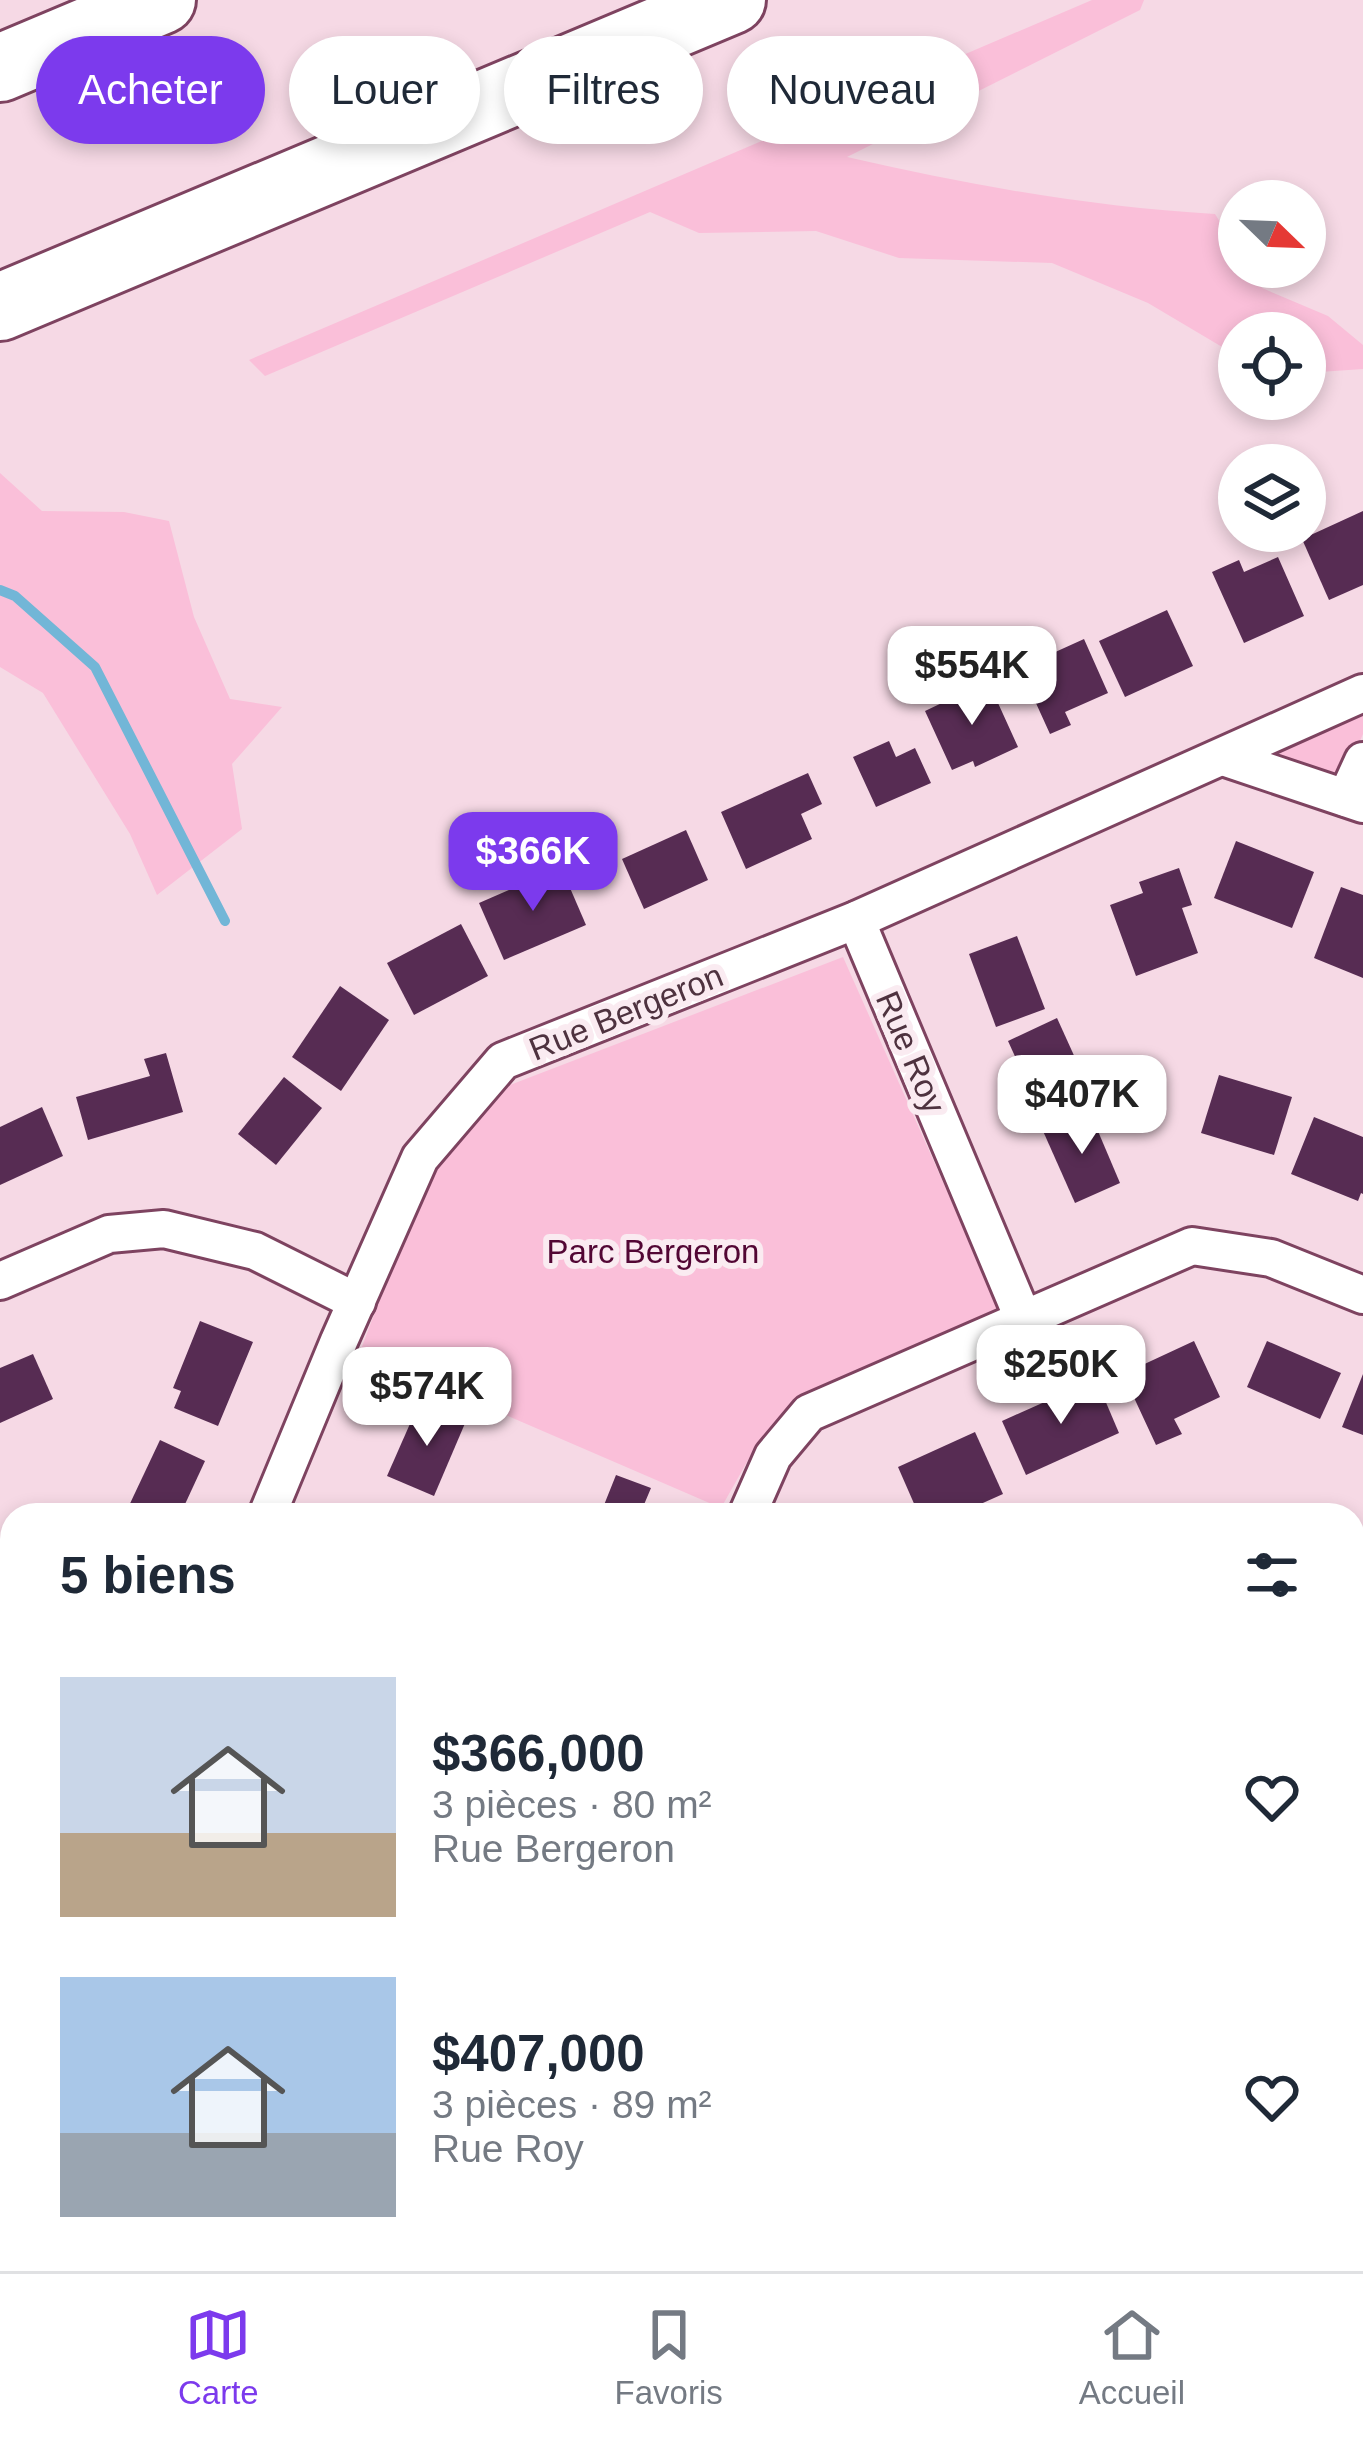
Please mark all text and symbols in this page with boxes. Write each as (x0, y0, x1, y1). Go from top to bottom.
chip: Acheter (36, 36, 265, 144)
chip: Louer (289, 36, 480, 144)
chip: Filtres (504, 36, 703, 144)
chip: Nouveau (727, 36, 979, 144)
north arrow (1218, 180, 1326, 288)
map controls (1218, 180, 1326, 552)
button: locate (1218, 312, 1326, 420)
button: layers (1218, 444, 1326, 552)
pin: $554K (888, 626, 1056, 728)
text: $554K (915, 643, 1029, 686)
pin: $366K (449, 812, 617, 914)
text: $366K (476, 829, 590, 872)
street label: Rue Bergeron (524, 956, 728, 1068)
street label: Rue Roy (869, 986, 953, 1119)
pin: $407K (998, 1055, 1166, 1157)
text: $407K (1025, 1072, 1139, 1115)
park label: Parc Bergeron (547, 1233, 759, 1270)
pin: $250K (977, 1325, 1145, 1427)
text: $250K (1004, 1342, 1118, 1385)
pin: $574K (343, 1347, 511, 1449)
text: $574K (370, 1364, 484, 1407)
icon: filters (1239, 1542, 1305, 1608)
text: 5 biens (60, 1547, 236, 1604)
icon: home (156, 1725, 300, 1869)
text: $366,000 (432, 1725, 645, 1782)
icon: heart (1239, 1764, 1305, 1830)
text: 3 pièces · 80 m² (432, 1783, 712, 1826)
text: Rue Bergeron (432, 1827, 675, 1870)
icon: home (156, 2025, 300, 2169)
text: $407,000 (432, 2025, 645, 2082)
icon: heart (1239, 2064, 1305, 2130)
text: 3 pièces · 89 m² (432, 2083, 712, 2126)
text: Rue Roy (432, 2127, 584, 2170)
tab: Carte (178, 2302, 259, 2412)
tab: Favoris (615, 2302, 723, 2412)
tab: Accueil (1079, 2302, 1185, 2412)

